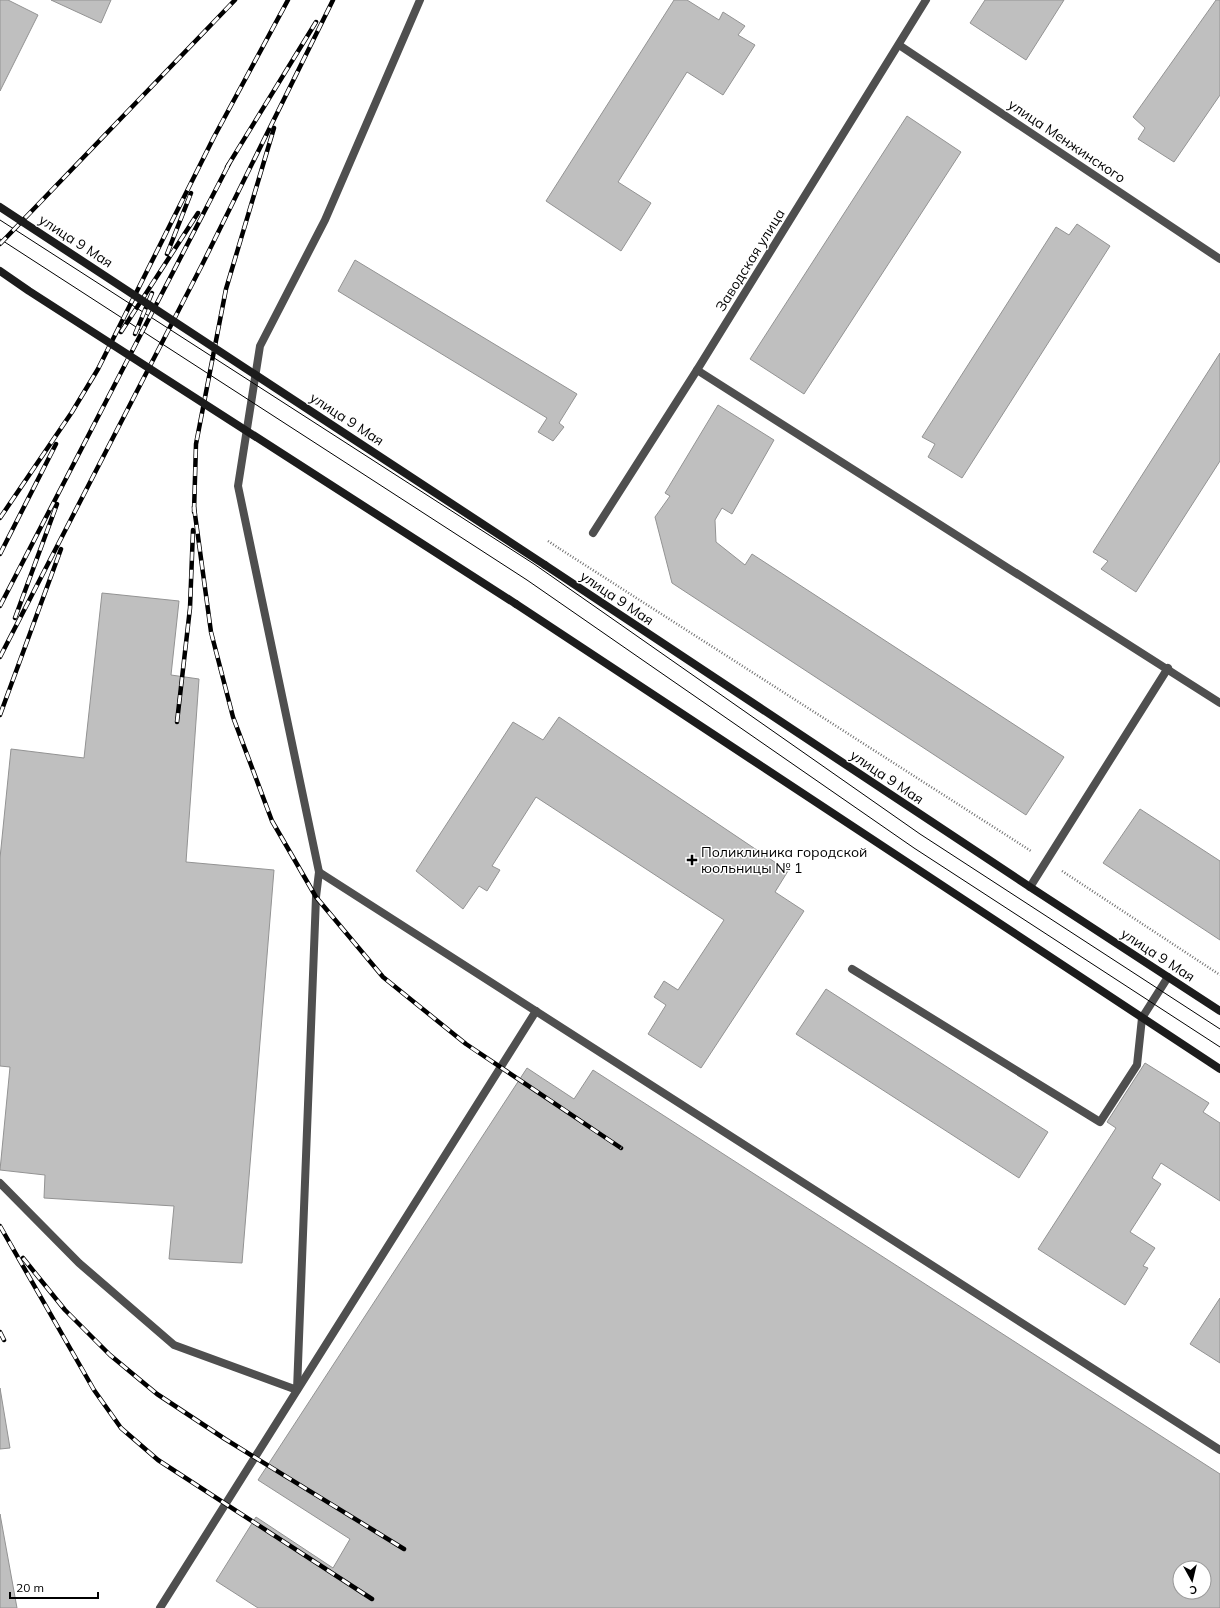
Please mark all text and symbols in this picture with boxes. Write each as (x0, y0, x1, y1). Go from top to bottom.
street label: улица Менжинского (1005, 95, 1129, 187)
street label: Заводская улица (711, 205, 789, 315)
street label: улица 9 Мая (36, 210, 116, 272)
street label: улица 9 Мая (307, 388, 387, 450)
street label: улица 9 Мая (577, 567, 657, 629)
street label: улица 9 Мая (847, 746, 927, 808)
place label: Поликлиника городской юольницы № 1 (701, 843, 867, 877)
marker: Поликлиника городской юольницы № 1 (686, 854, 698, 866)
street label: улица 9 Мая (1118, 924, 1198, 986)
north arrow (1172, 1560, 1212, 1600)
scale bar (10, 1574, 98, 1600)
text: 20 m (16, 1580, 44, 1595)
text: С (1188, 1582, 1198, 1597)

